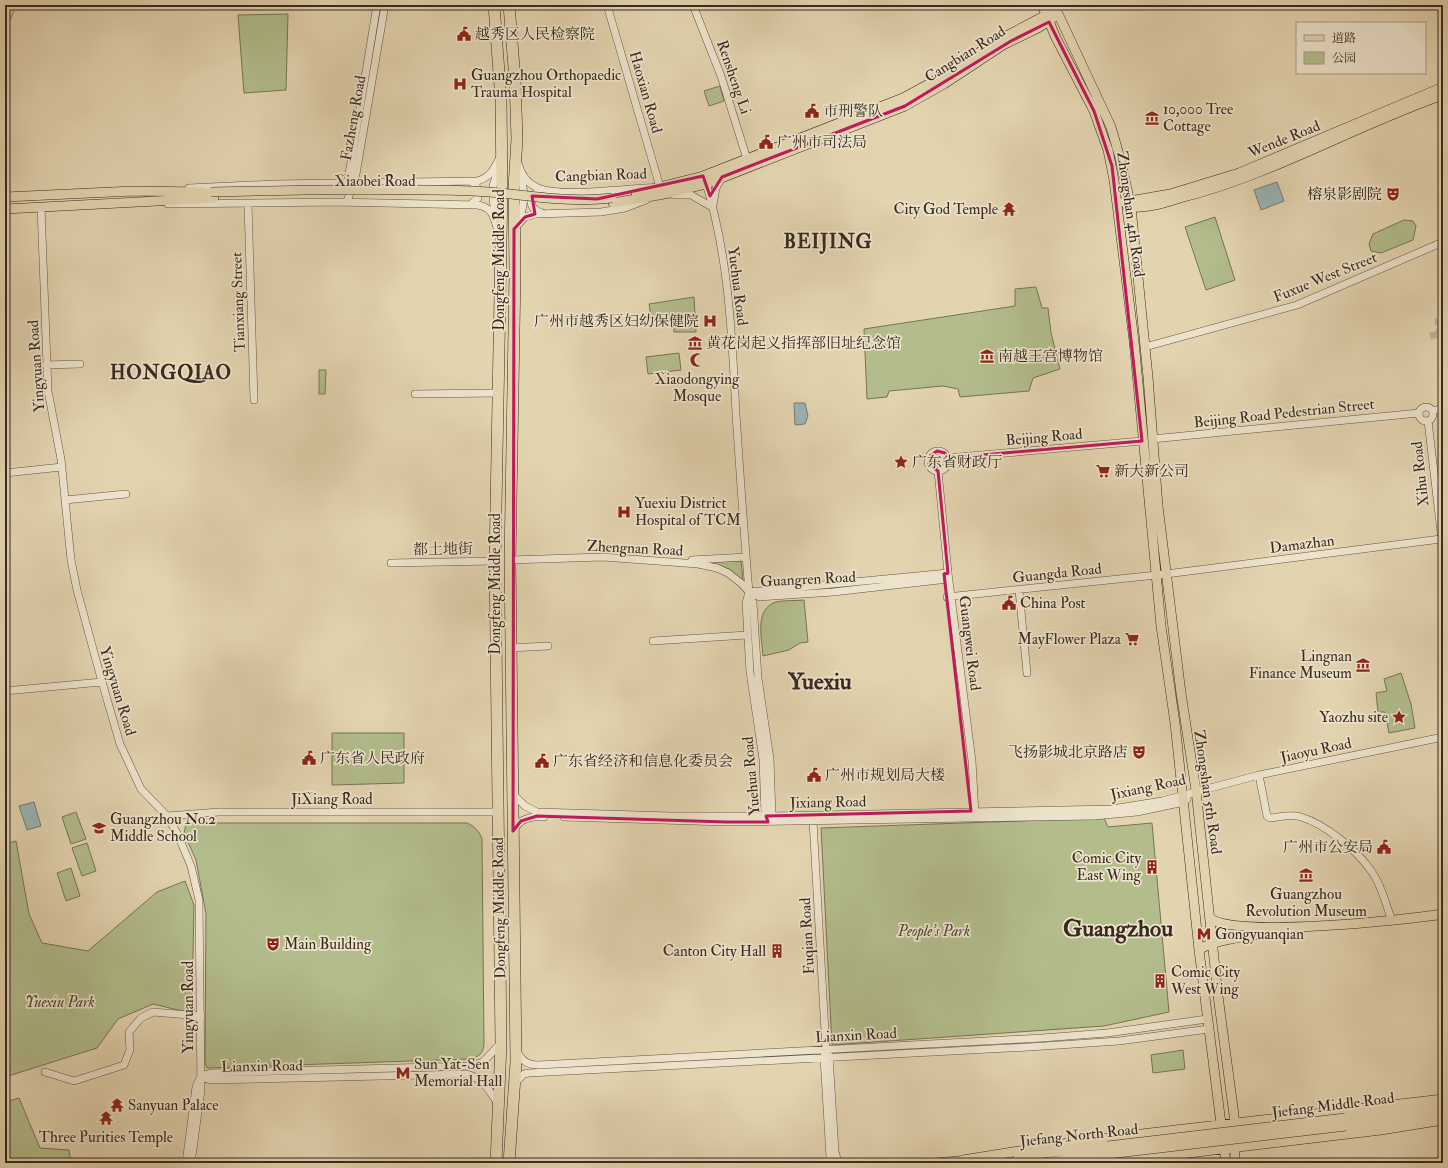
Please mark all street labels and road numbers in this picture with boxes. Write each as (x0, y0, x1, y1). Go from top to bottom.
street label: Cangbian Road (921, 22, 1010, 87)
street label: Rensheng Li (712, 38, 755, 117)
street label: Haoxian Road (625, 49, 666, 136)
street label: Fazheng Road (337, 73, 370, 162)
street label: Wende Road (1244, 116, 1324, 163)
street label: Zhongshan 4th Road (1112, 150, 1149, 279)
street label: Cangbian Road (555, 164, 648, 187)
street label: Xiaobei Road (334, 172, 416, 191)
street label: Dongfeng Middle Road (490, 189, 509, 331)
street label: Yuehua Road (723, 246, 752, 327)
street label: Fuxue West Street (1271, 248, 1380, 307)
street label: Tianxiang Street (227, 252, 250, 352)
street label: Yingyuan Road (24, 319, 49, 413)
street label: Beijing Road Pedestrian Street (1193, 395, 1375, 432)
street label: Beijing Road (1005, 425, 1084, 450)
street label: Xihu Road (1408, 440, 1433, 508)
street label: Dongfeng Middle Road (486, 513, 505, 655)
street label: Damazhan (1269, 531, 1336, 558)
street label: Zhengnan Road (586, 536, 684, 561)
street label: 都土地街 (413, 539, 473, 560)
street label: Guangda Road (1011, 559, 1103, 588)
street label: Guangren Road (760, 567, 857, 591)
street label: Guangwei Road (954, 594, 985, 692)
street label: Yingyuan Road (95, 644, 140, 739)
street label: Zhongshan 5th Road (1189, 729, 1226, 856)
street label: Jiaoyu Road (1278, 734, 1354, 768)
street label: Yuehua Road (739, 735, 764, 816)
street label: Jixiang Road (1108, 770, 1188, 806)
street label: JiXiang Road (290, 790, 373, 810)
street label: Jixiang Road (789, 792, 867, 814)
street label: Dongfeng Middle Road (489, 836, 510, 979)
street label: Fuqian Road (796, 896, 819, 975)
street label: Yingyuan Road (179, 960, 198, 1053)
street label: Lianxin Road (815, 1024, 898, 1047)
street label: Lianxin Road (221, 1056, 304, 1077)
street label: Jiefang Middle Road (1270, 1088, 1396, 1124)
street label: Jiefang North Road (1018, 1120, 1140, 1152)

